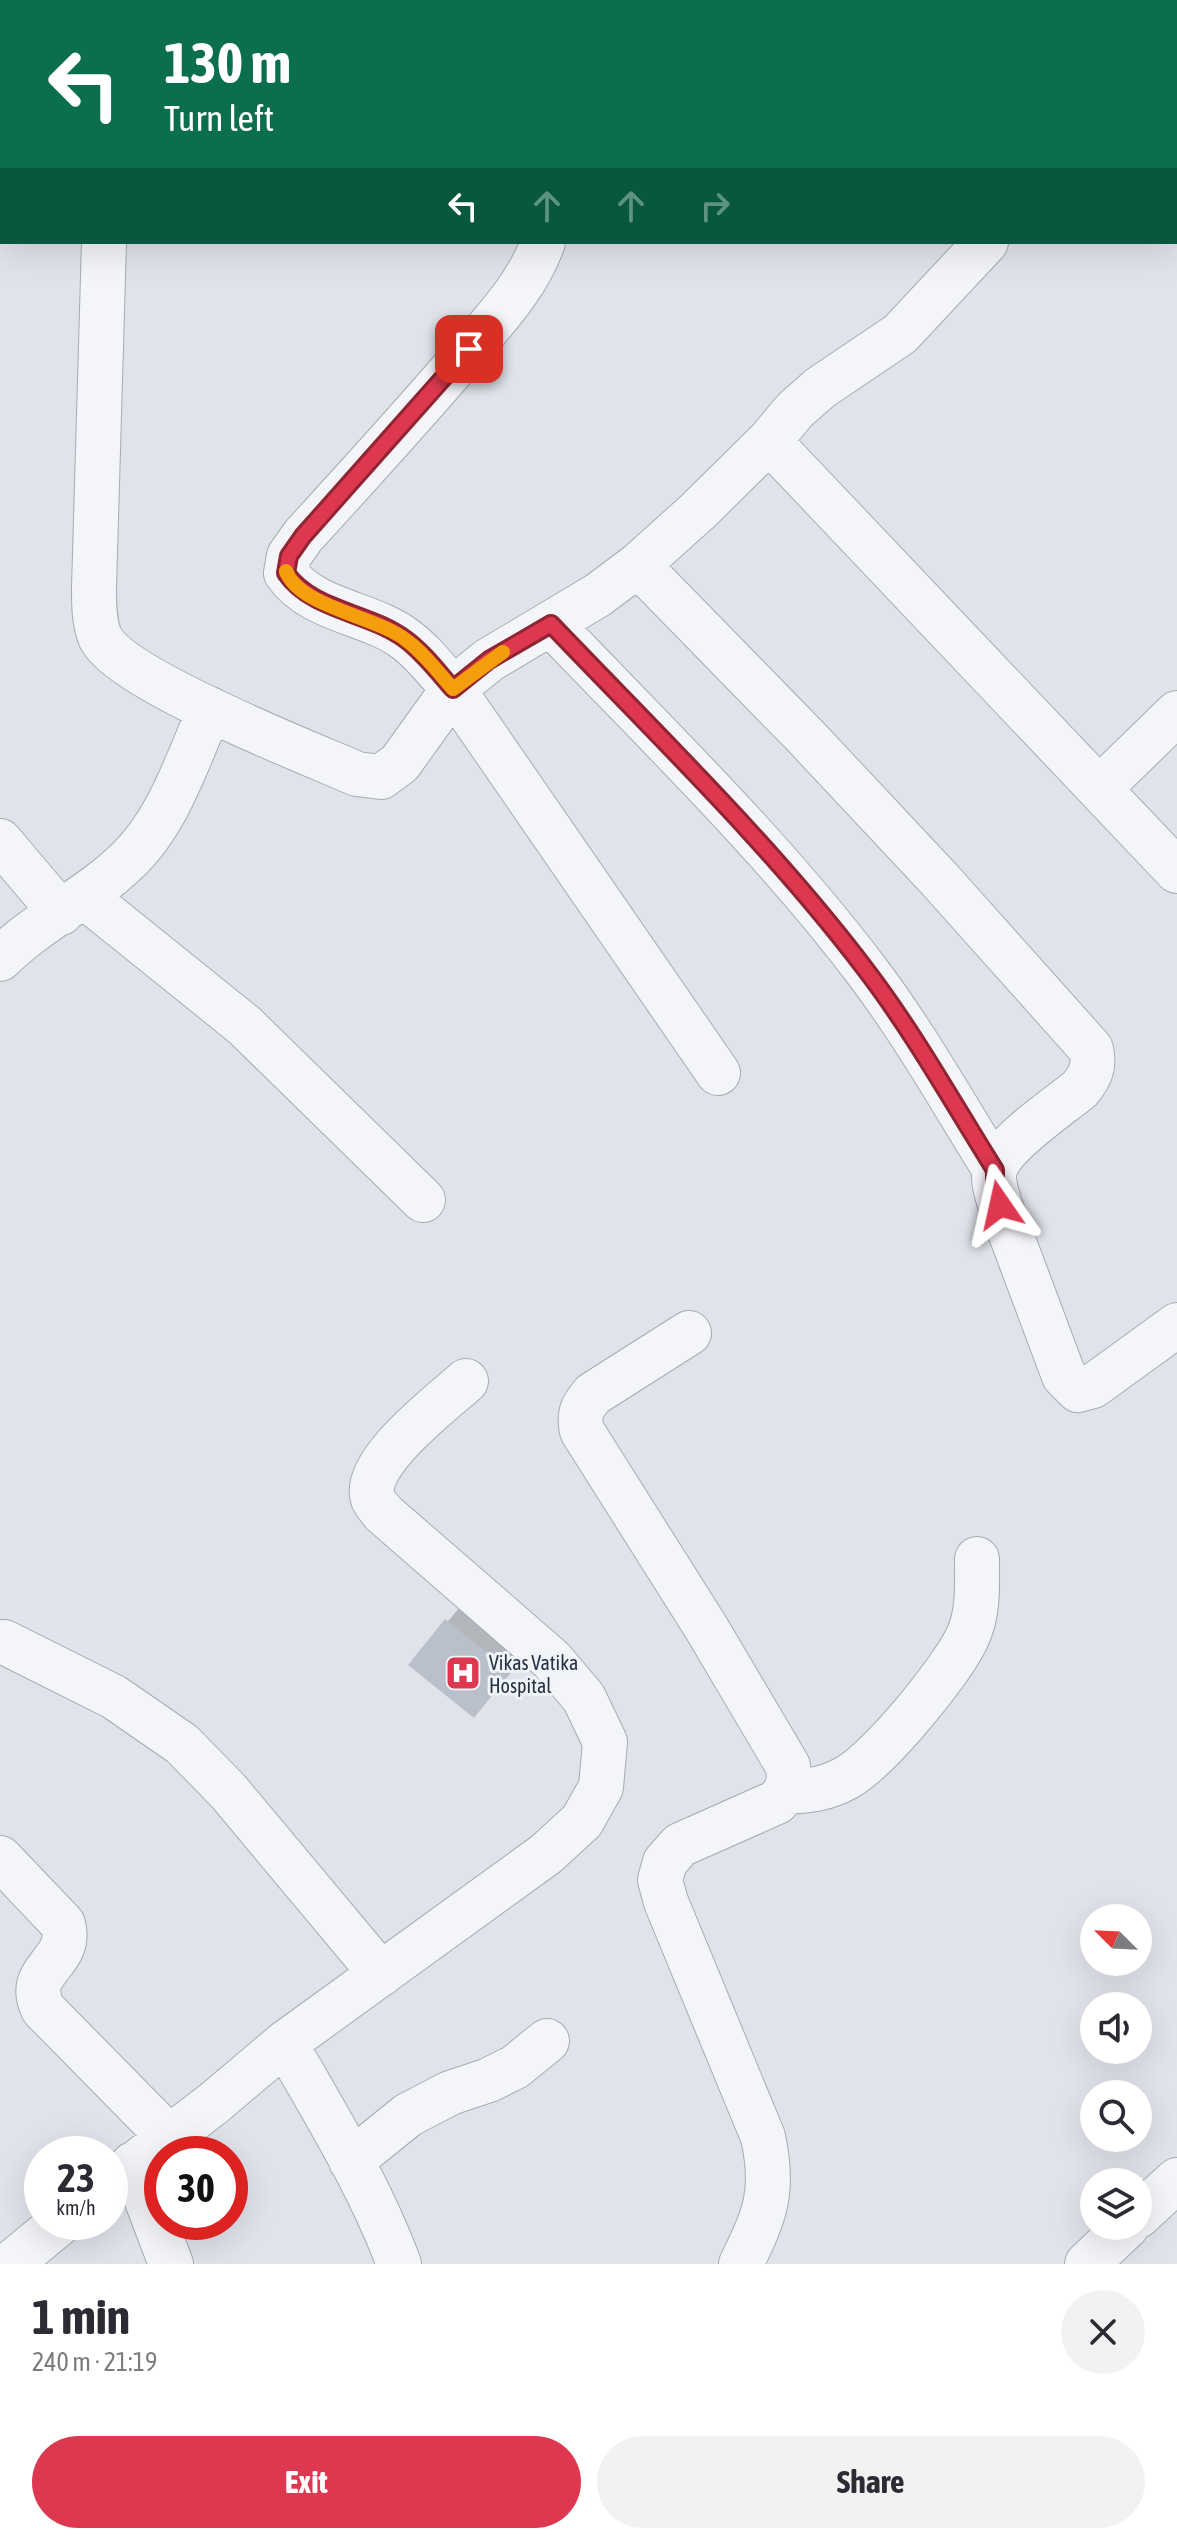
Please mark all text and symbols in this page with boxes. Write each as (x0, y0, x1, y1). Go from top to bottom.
text: 130 m (164, 31, 291, 95)
icon: left (32, 32, 136, 136)
text: Turn left (164, 97, 274, 139)
icon: left (441, 184, 485, 228)
icon: ahead (525, 184, 569, 228)
icon: ahead (609, 184, 653, 228)
icon: right (693, 184, 737, 228)
pin (435, 315, 503, 383)
icon: arrive (447, 327, 491, 371)
position arrow (958, 1163, 1042, 1247)
place label: Vikas Vatika Hospital (489, 1651, 578, 1697)
hospital icon: Vikas Vatika Hospital (444, 1654, 482, 1692)
north arrow (1080, 1904, 1152, 1976)
map controls (1080, 1904, 1152, 2240)
button: sound (1080, 1992, 1152, 2064)
button: search (1080, 2080, 1152, 2152)
speed limit sign: 30 (144, 2136, 248, 2240)
text: 23 (57, 2155, 95, 2200)
button: layers (1080, 2168, 1152, 2240)
text: km/h (56, 2196, 96, 2219)
text: 1 min (32, 2289, 130, 2344)
button: close (1061, 2290, 1145, 2374)
text: 240 m · 21:19 (32, 2347, 157, 2377)
button: Exit (32, 2436, 581, 2528)
button: Share (597, 2436, 1145, 2528)

